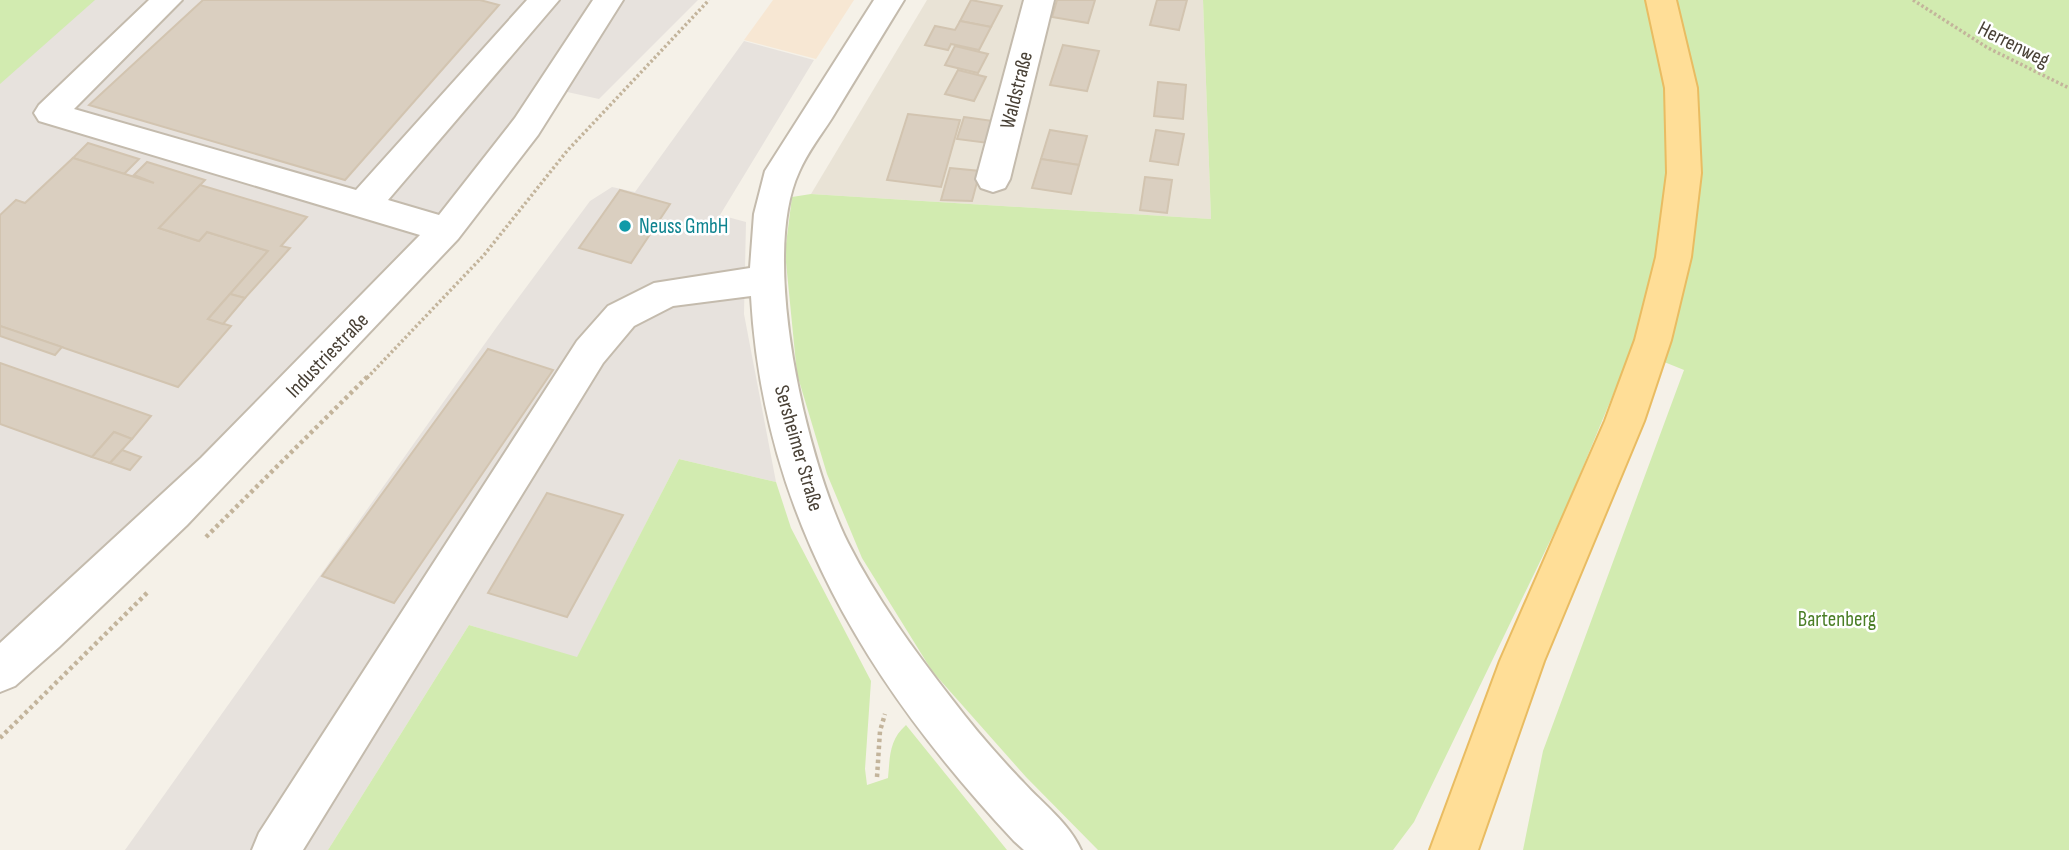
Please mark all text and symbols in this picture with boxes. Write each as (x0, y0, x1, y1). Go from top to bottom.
street label: Herrenweg (1974, 16, 2054, 73)
street label: Waldstraße (995, 49, 1038, 131)
place label: Neuss GmbH (639, 214, 729, 239)
marker: Neuss GmbH (617, 218, 633, 234)
street label: Industriestraße (281, 308, 374, 403)
street label: Sersheimer Straße (769, 382, 828, 514)
park label: Bartenberg (1798, 607, 1876, 632)

